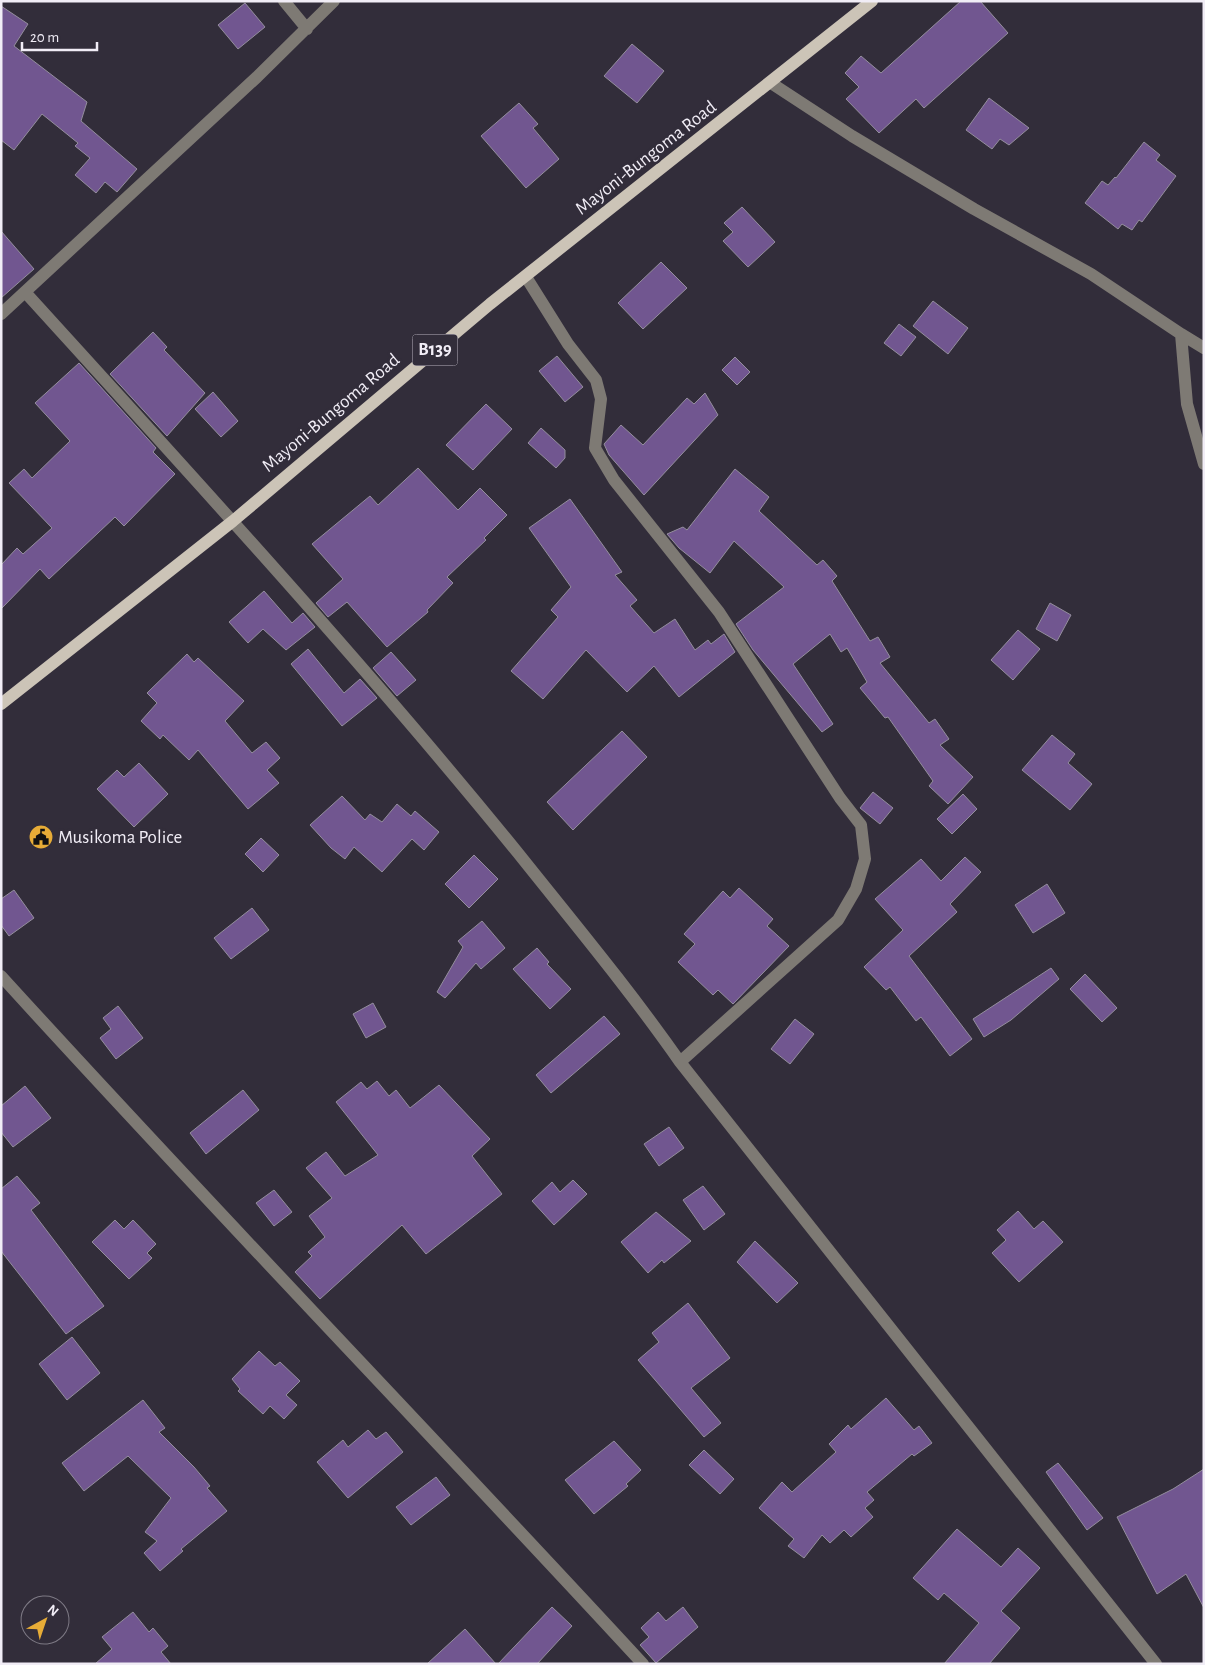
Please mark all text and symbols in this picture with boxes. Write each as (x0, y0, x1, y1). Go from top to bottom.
scale bar (22, 20, 98, 52)
text: 20 m (30, 30, 59, 45)
street label: Mayoni-Bungoma Road (572, 97, 720, 219)
road number: B139 (412, 334, 458, 366)
street label: Mayoni-Bungoma Road (259, 350, 403, 476)
public building icon: Musikoma Police (28, 824, 54, 850)
place label: Musikoma Police (58, 828, 182, 847)
north arrow (20, 1595, 70, 1645)
text: N (44, 1602, 61, 1619)

